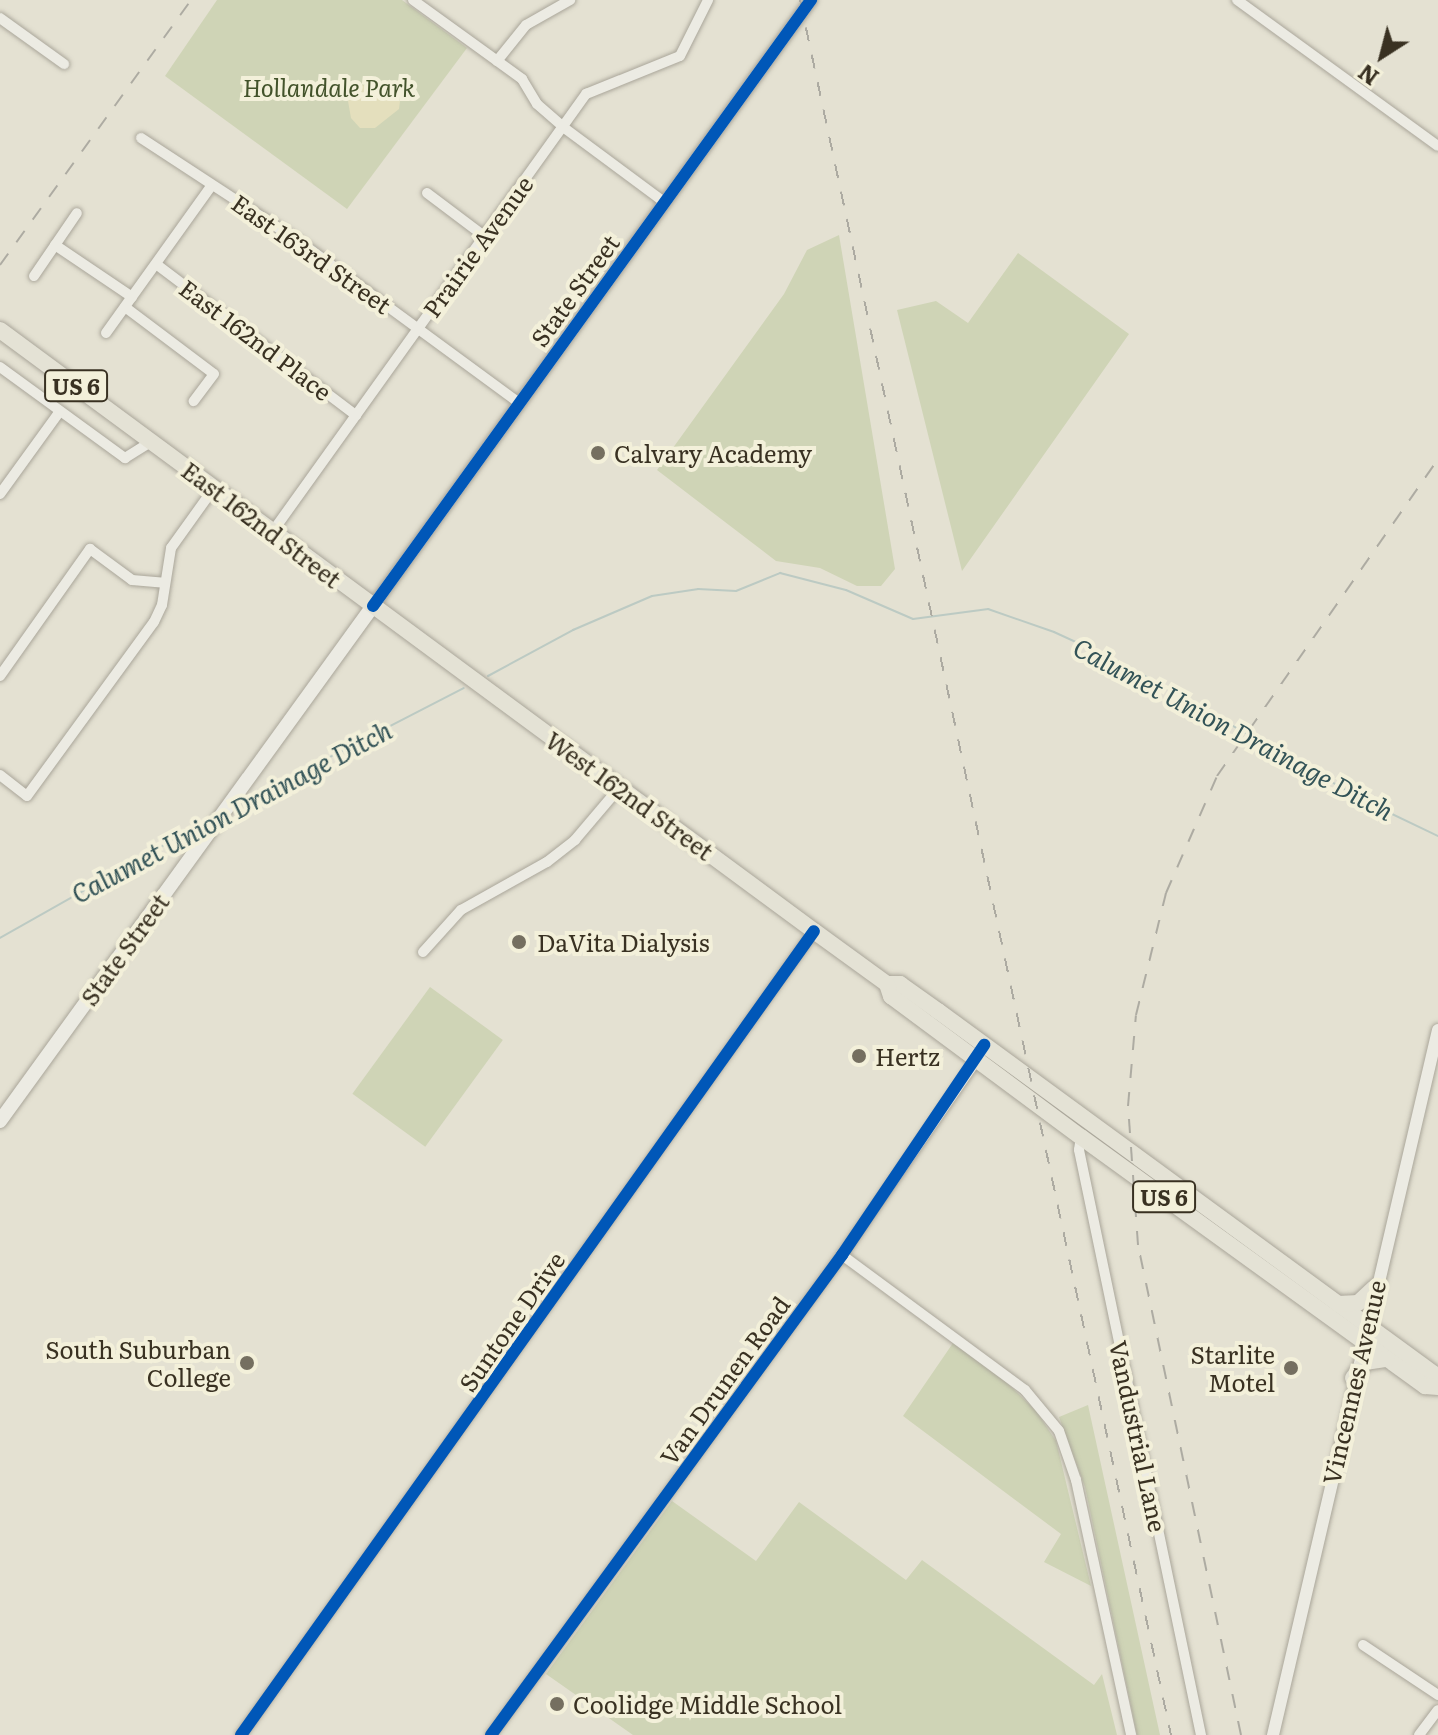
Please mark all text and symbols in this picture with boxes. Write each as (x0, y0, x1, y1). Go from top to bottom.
north arrow (1342, 16, 1422, 96)
text: N (1350, 57, 1385, 95)
park label: Hollandale Park (243, 73, 415, 101)
street label: Prairie Avenue (416, 170, 538, 322)
street label: East 163rd Street (227, 187, 397, 319)
street label: State Street (524, 228, 624, 352)
street label: East 162nd Place (174, 273, 338, 405)
road number: US 6 (44, 368, 108, 404)
place label: Calvary Academy (614, 439, 812, 467)
marker: Calvary Academy (589, 444, 607, 462)
street label: East 162nd Street (177, 455, 347, 593)
water label: Calumet Union Drainage Ditch (1069, 630, 1399, 826)
water label: Calumet Union Drainage Ditch (66, 713, 396, 909)
street label: West 162nd Street (541, 725, 719, 865)
street label: State Street (74, 887, 174, 1011)
place label: DaVita Dialysis (537, 928, 710, 956)
marker: DaVita Dialysis (508, 931, 530, 953)
place label: Hertz (875, 1042, 940, 1070)
marker: Hertz (850, 1047, 868, 1065)
road number: US 6 (1132, 1179, 1196, 1215)
street label: Suntone Drive (452, 1246, 570, 1396)
street label: Vincennes Avenue (1316, 1277, 1390, 1487)
street label: Van Drunen Road (653, 1290, 795, 1470)
place label: South Suburban College (45, 1335, 231, 1391)
street label: Vandustrial Lane (1105, 1338, 1173, 1534)
place label: Starlite Motel (1190, 1340, 1275, 1396)
marker: South Suburban College (238, 1354, 256, 1372)
marker: Starlite Motel (1282, 1359, 1300, 1377)
place label: Coolidge Middle School (573, 1690, 842, 1718)
marker: Coolidge Middle School (548, 1695, 566, 1713)

